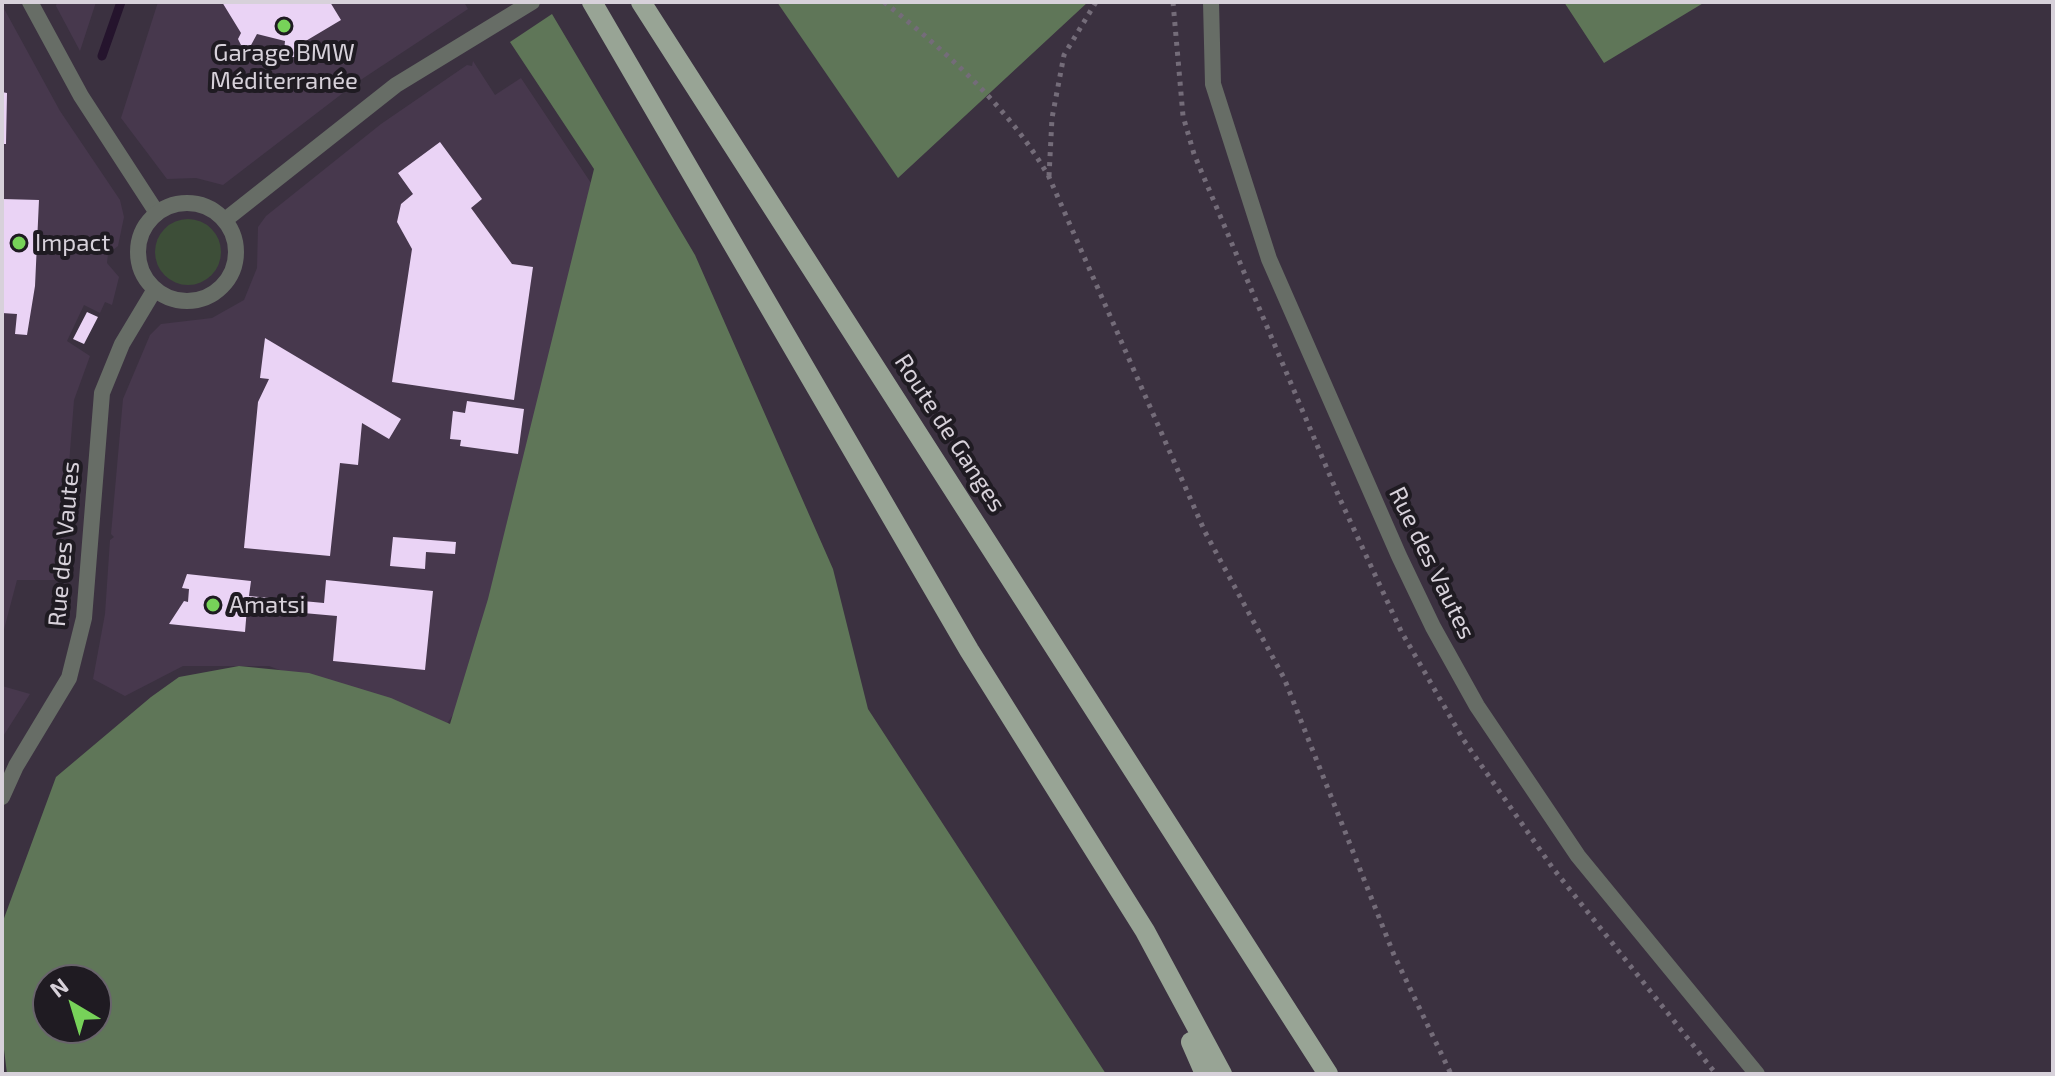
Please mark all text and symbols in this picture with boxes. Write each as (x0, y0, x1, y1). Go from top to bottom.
marker: Garage BMW Méditerranée (275, 17, 293, 35)
place label: Garage BMW Méditerranée (210, 39, 358, 95)
place label: Impact (35, 229, 110, 257)
marker: Impact (10, 234, 28, 252)
street label: Route de Ganges (888, 349, 1012, 517)
street label: Rue des Vautes (42, 460, 86, 628)
street label: Rue des Vautes (1383, 482, 1481, 644)
place label: Amatsi (229, 591, 305, 619)
marker: Amatsi (204, 596, 222, 614)
north arrow (32, 964, 112, 1044)
text: N (44, 972, 73, 1002)

